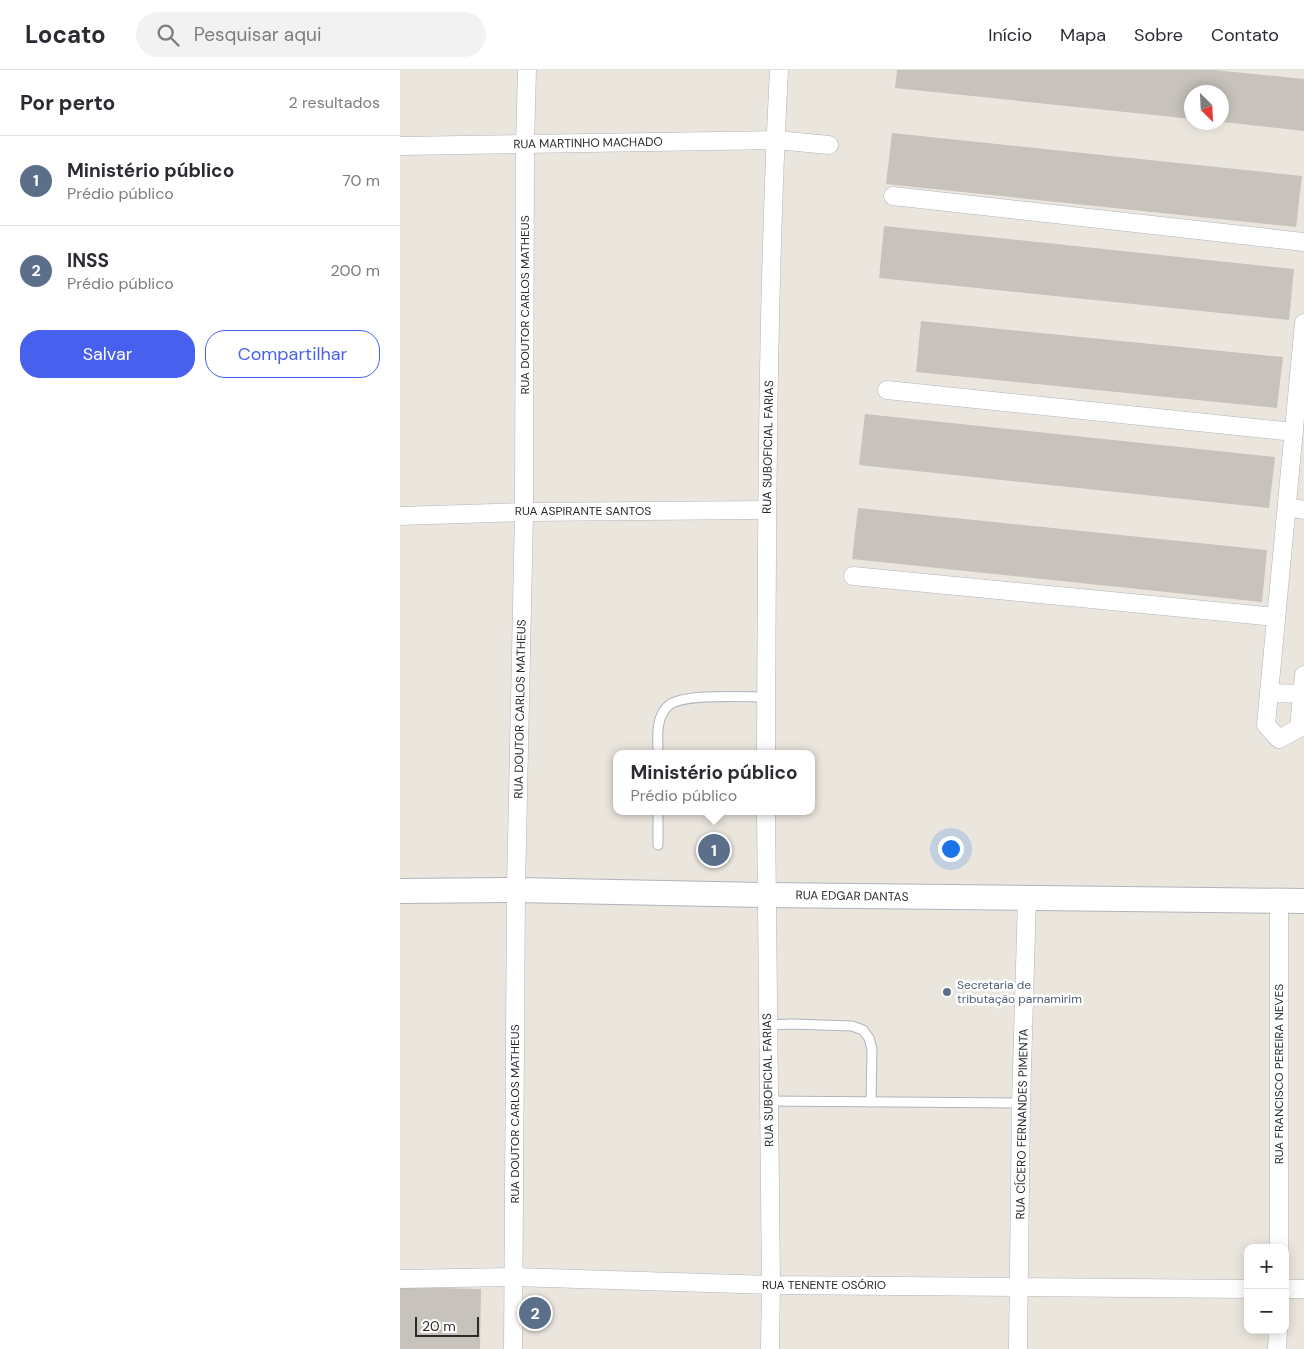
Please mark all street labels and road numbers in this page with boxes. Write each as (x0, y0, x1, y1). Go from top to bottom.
street label: RUA MARTINHO MACHADO (513, 134, 663, 152)
street label: RUA DOUTOR CARLOS MATHEUS (517, 215, 533, 395)
street label: RUA SUBOFICIAL FARIAS (759, 380, 777, 514)
street label: RUA ASPIRANTE SANTOS (515, 503, 651, 519)
street label: RUA DOUTOR CARLOS MATHEUS (510, 619, 530, 799)
street label: RUA EDGAR DANTAS (795, 887, 909, 905)
street label: RUA FRANCISCO PEREIRA NEVES (1271, 984, 1287, 1164)
street label: RUA SUBOFICIAL FARIAS (759, 1013, 777, 1147)
street label: RUA DOUTOR CARLOS MATHEUS (507, 1024, 523, 1204)
street label: RUA CÍCERO FERNANDES PIMENTA (1012, 1028, 1032, 1220)
street label: RUA TENENTE OSÓRIO (762, 1277, 886, 1293)

